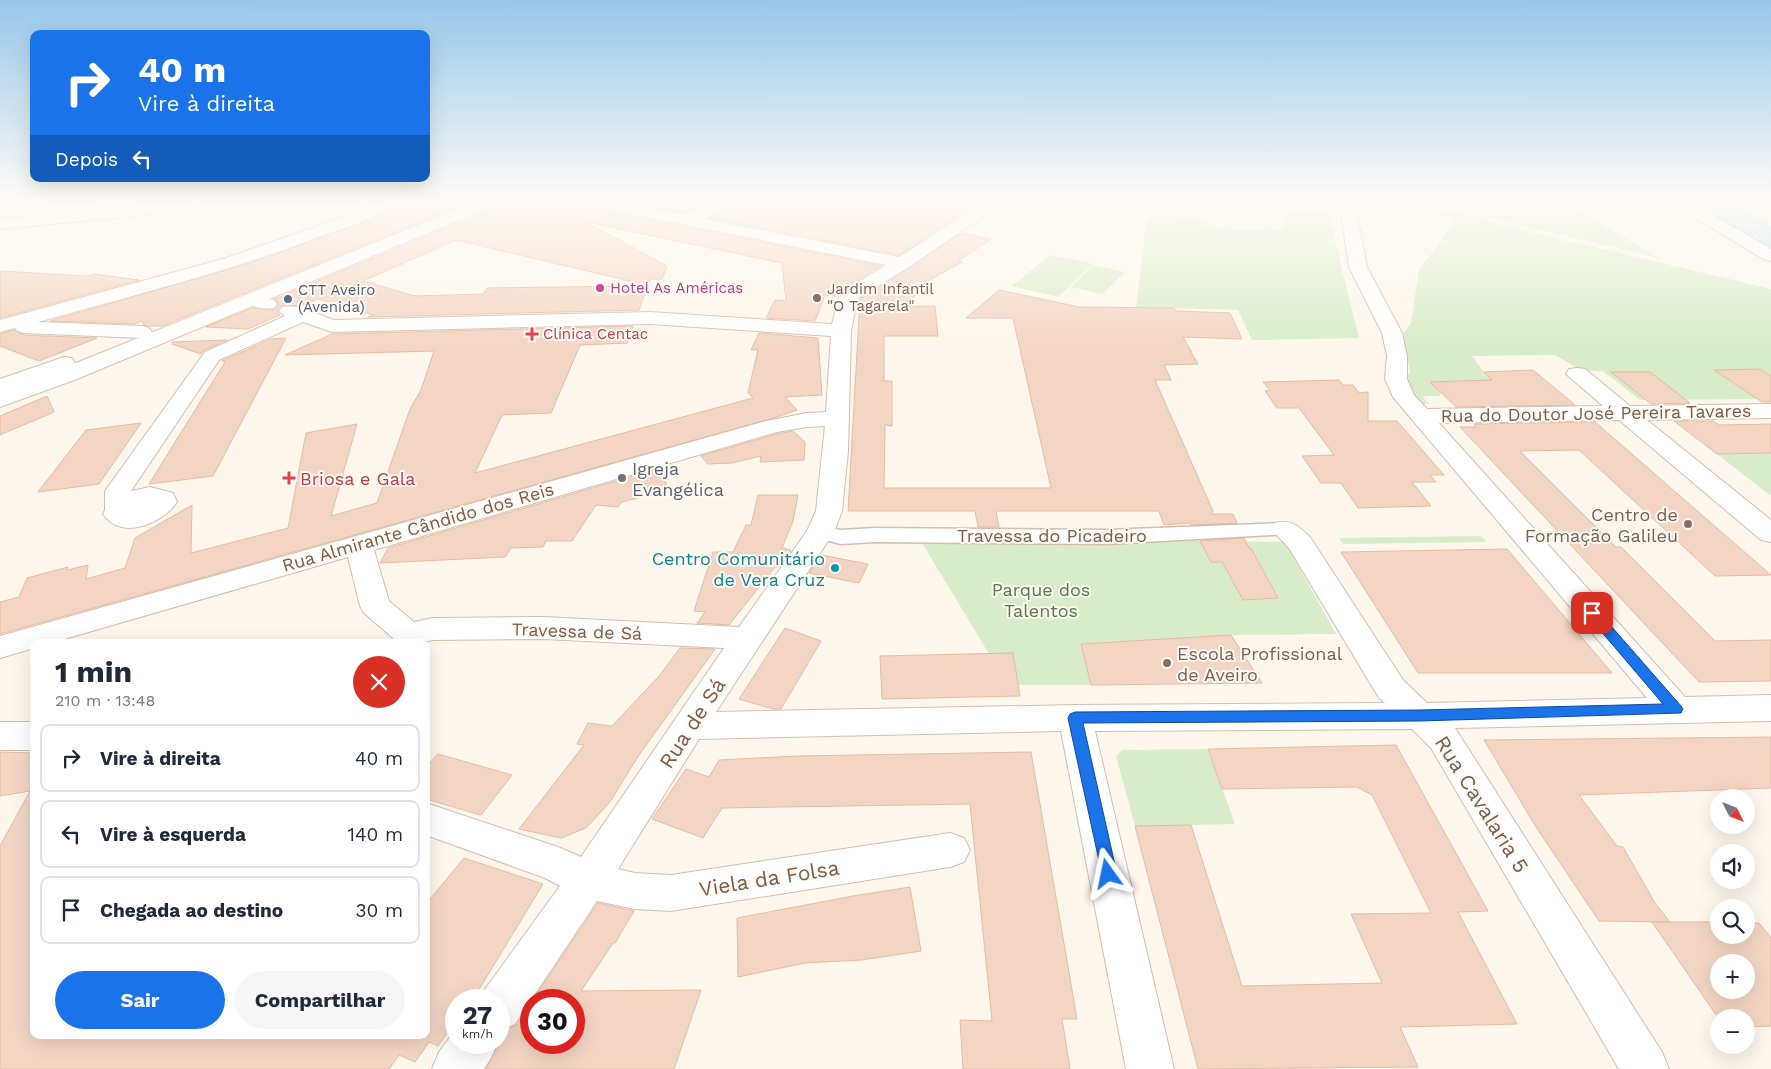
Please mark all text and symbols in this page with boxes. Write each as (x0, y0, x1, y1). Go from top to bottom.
text: 40 m (138, 49, 226, 91)
icon: right (55, 50, 120, 115)
text: Vire à direita (138, 91, 275, 116)
icon: left (128, 145, 156, 173)
text: Depois (55, 148, 118, 171)
place label: Hotel As Américas (610, 279, 743, 297)
place label: Jardim Infantil "O Tagarela" (827, 280, 934, 315)
place label: CTT Aveiro (Avenida) (298, 281, 375, 316)
marker: Hotel As Américas (594, 282, 606, 294)
marker: Jardim Infantil "O Tagarela" (811, 292, 823, 304)
marker: CTT Aveiro (Avenida) (282, 293, 294, 305)
place label: Clínica Centac (543, 325, 648, 343)
marker: Clínica Centac (525, 327, 539, 341)
street label: Rua do Doutor José Pereira Tavares (1440, 400, 1752, 426)
place label: Igreja Evangélica (632, 458, 724, 500)
place label: Briosa e Gala (300, 468, 416, 489)
marker: Briosa e Gala (282, 471, 296, 485)
marker: Igreja Evangélica (616, 472, 628, 484)
street label: Rua Almirante Cândido dos Reis (280, 478, 556, 576)
place label: Centro de Formação Galileu (1525, 504, 1678, 546)
marker: Centro de Formação Galileu (1682, 518, 1694, 530)
street label: Travessa do Picadeiro (957, 525, 1147, 546)
place label: Centro Comunitário de Vera Cruz (652, 548, 825, 590)
marker: Centro Comunitário de Vera Cruz (829, 562, 841, 574)
park label: Parque dos Talentos (992, 579, 1090, 621)
pin (1571, 592, 1613, 634)
icon: arrive (1578, 599, 1606, 627)
street label: Travessa de Sá (511, 618, 643, 644)
place label: Escola Profissional de Aveiro (1177, 643, 1343, 685)
text: 1 min (55, 654, 132, 689)
button: close (353, 656, 405, 708)
marker: Escola Profissional de Aveiro (1161, 657, 1173, 669)
street label: Rua de Sá (654, 673, 731, 773)
text: 210 m · 13:48 (55, 691, 155, 710)
street label: Rua Cavalaria 5 (1430, 731, 1534, 877)
icon: right (57, 744, 85, 772)
text: Vire à direita (100, 747, 221, 770)
text: 40 m (355, 747, 403, 770)
north arrow (1710, 789, 1755, 834)
map controls (1710, 789, 1755, 1054)
icon: left (57, 820, 85, 848)
text: Vire à esquerda (100, 823, 246, 846)
text: 140 m (348, 823, 403, 846)
button: sound (1710, 844, 1755, 889)
position arrow (1081, 847, 1133, 899)
street label: Viela da Folsa (697, 855, 841, 901)
icon: arrive (57, 896, 85, 924)
text: Chegada ao destino (100, 899, 283, 922)
text: 30 m (356, 899, 403, 922)
button: search (1710, 899, 1755, 944)
button: + (1710, 954, 1755, 999)
button: Sair (55, 971, 225, 1029)
button: Compartilhar (235, 971, 405, 1029)
speed limit sign: 30 (520, 989, 585, 1054)
text: 27 (463, 1001, 492, 1030)
button: − (1710, 1009, 1755, 1054)
text: km/h (462, 1027, 493, 1041)

